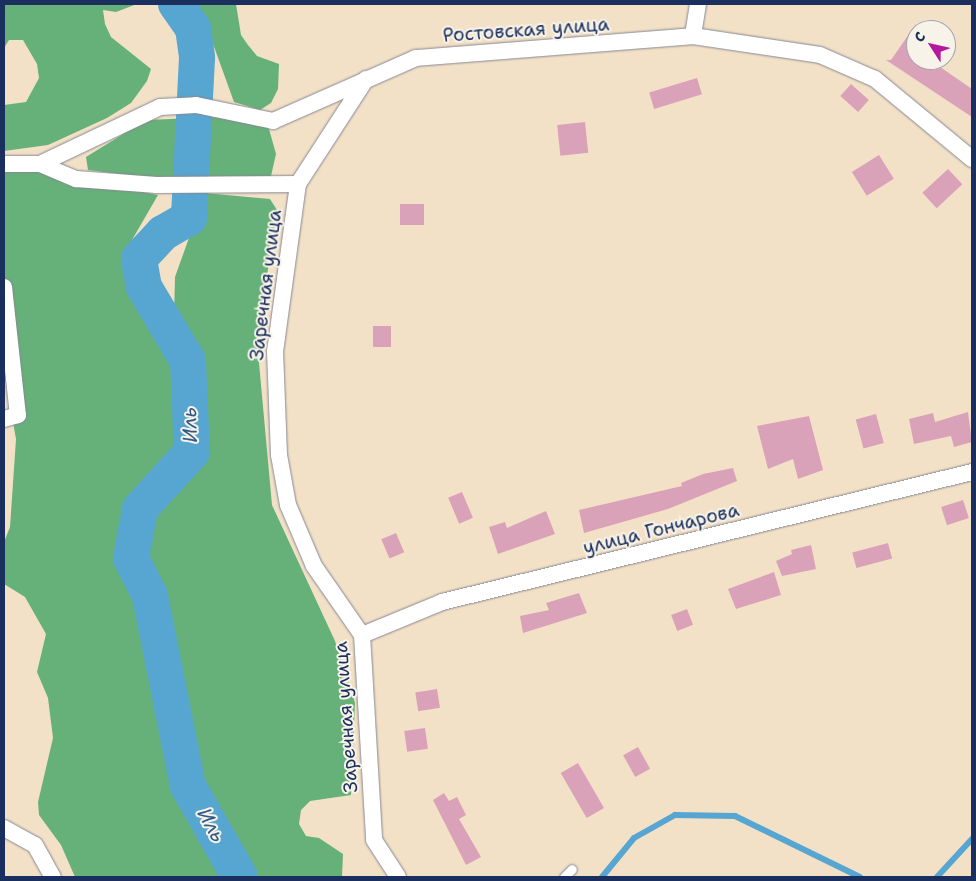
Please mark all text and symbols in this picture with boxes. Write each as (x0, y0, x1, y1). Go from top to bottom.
street label: Ростовская улица (442, 13, 610, 47)
north arrow (906, 20, 956, 70)
text: С (910, 28, 929, 46)
street label: Заречная улица (245, 208, 287, 362)
water label: Иль (177, 407, 203, 443)
street label: улица Гончарова (581, 499, 741, 559)
street label: Заречная улица (329, 641, 363, 793)
water label: Иль (192, 804, 230, 846)

